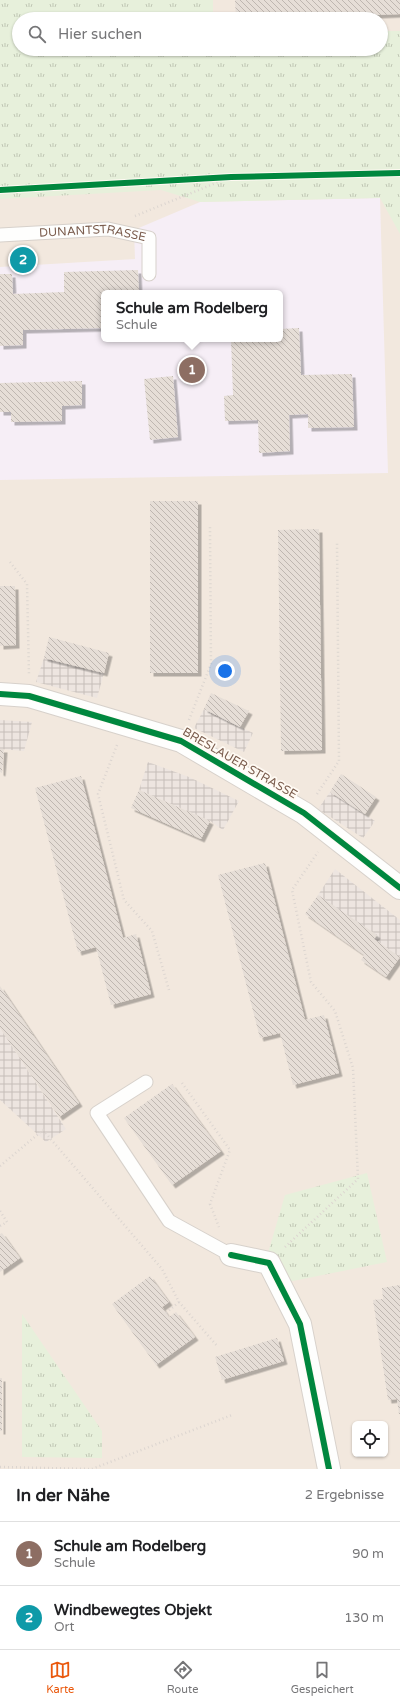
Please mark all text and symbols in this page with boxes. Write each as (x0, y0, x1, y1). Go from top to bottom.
search box (12, 12, 388, 56)
icon: search (26, 23, 48, 45)
text: Hier suchen (58, 25, 142, 43)
street label: DUNANTSTRASSE (39, 222, 148, 244)
pin: 2 (10, 245, 36, 275)
popup (101, 290, 283, 342)
text: Schule am Rodelberg (116, 299, 268, 317)
text: Schule (116, 317, 157, 333)
pin: 1 (179, 355, 205, 385)
your location (215, 661, 235, 681)
street label: BRESLAUER STRASSE (180, 724, 300, 802)
map controls (352, 1421, 388, 1457)
button: locate (352, 1421, 388, 1457)
text: In der Nähe (16, 1485, 110, 1506)
text: 2 Ergebnisse (305, 1487, 384, 1503)
text: Schule am Rodelberg (54, 1537, 206, 1555)
text: 1 (25, 1546, 33, 1562)
text: 90 m (352, 1546, 384, 1562)
text: Schule (54, 1555, 95, 1571)
text: Windbewegtes Objekt (54, 1601, 212, 1619)
text: 2 (25, 1610, 33, 1626)
text: 130 m (344, 1610, 384, 1626)
text: Ort (54, 1619, 74, 1635)
tab: Karte (46, 1659, 74, 1696)
tab: Route (167, 1659, 198, 1696)
tab: Gespeichert (291, 1659, 354, 1696)

